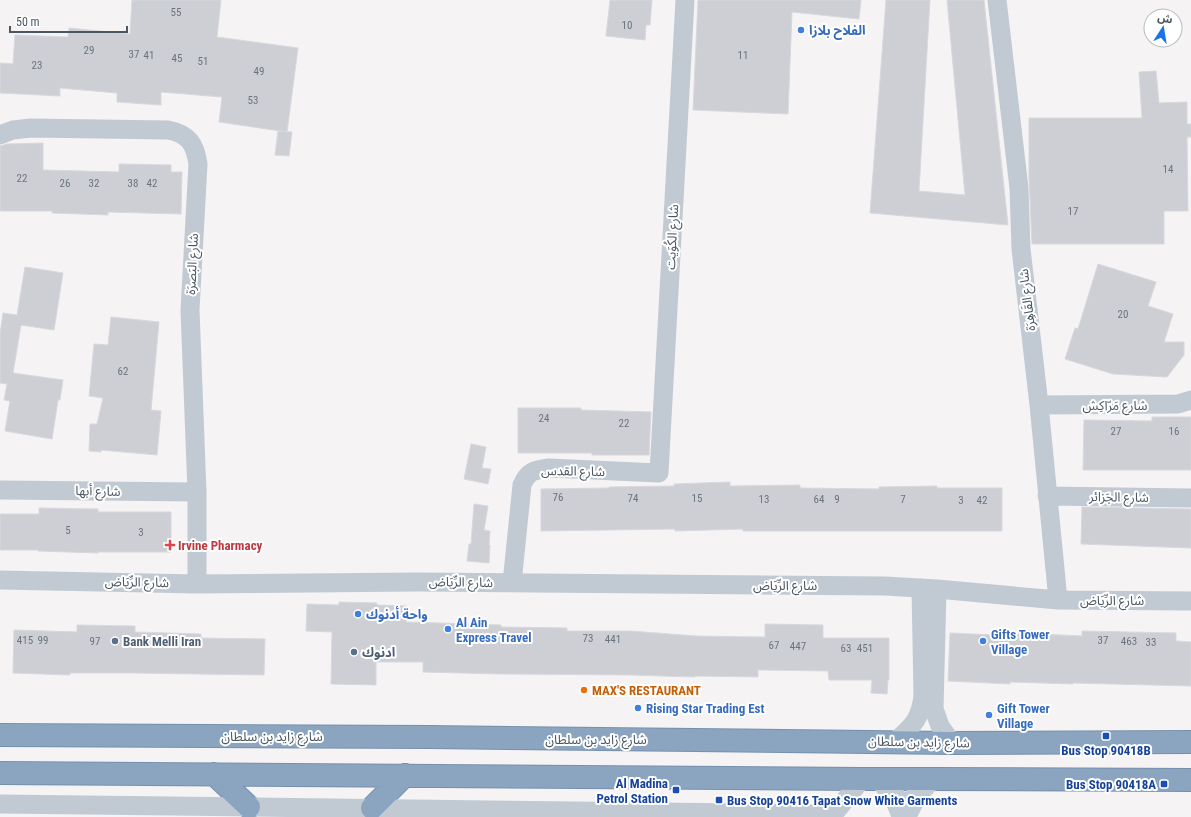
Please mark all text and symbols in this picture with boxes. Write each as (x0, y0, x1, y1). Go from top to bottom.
house number: 55 (171, 6, 181, 19)
scale bar (10, 8, 127, 34)
north arrow (1143, 8, 1183, 48)
text: ش (1156, 11, 1174, 27)
text: 50 m (16, 15, 40, 29)
house number: 10 (622, 19, 632, 32)
place label: الفلاح بلازا (809, 23, 866, 40)
marker: الفلاح بلازا (796, 25, 806, 35)
house number: 29 (84, 44, 94, 57)
house number: 37 (129, 48, 139, 61)
house number: 41 (144, 49, 154, 62)
house number: 11 (738, 49, 748, 62)
house number: 45 (172, 52, 182, 65)
house number: 51 (198, 55, 208, 68)
house number: 23 (32, 59, 42, 72)
house number: 49 (254, 65, 264, 78)
house number: 53 (248, 94, 258, 107)
house number: 14 (1163, 163, 1174, 176)
house number: 22 (17, 172, 27, 185)
house number: 26 (60, 177, 70, 190)
house number: 32 (89, 177, 99, 190)
house number: 38 (128, 177, 138, 190)
house number: 42 (147, 177, 157, 190)
street label: شارع الكُوَيت (662, 204, 684, 270)
house number: 17 (1068, 205, 1078, 218)
street label: شارع البَصرَة (183, 233, 204, 295)
street label: شارع القَاهِرَة (1016, 268, 1041, 332)
house number: 20 (1118, 308, 1128, 321)
house number: 62 (118, 365, 128, 378)
street label: شارع مَرّاكِش (1083, 398, 1147, 416)
house number: 24 (539, 412, 550, 425)
house number: 22 (619, 417, 629, 430)
house number: 27 (1111, 425, 1121, 438)
house number: 16 (1169, 425, 1179, 438)
street label: شارع القدس (541, 463, 605, 482)
street label: شارع أبها (75, 482, 121, 502)
street label: شارع الجَزائر (1088, 489, 1149, 508)
house number: 76 (553, 491, 563, 504)
house number: 74 (628, 492, 639, 505)
house number: 15 (692, 492, 702, 505)
house number: 13 (759, 493, 769, 506)
house number: 64 (814, 493, 825, 506)
house number: 9 (834, 493, 840, 506)
house number: 7 (900, 493, 906, 506)
house number: 3 (958, 494, 964, 507)
house number: 42 (977, 494, 987, 507)
house number: 5 (65, 524, 71, 537)
house number: 3 (138, 526, 144, 539)
place label: Irvine Pharmacy (178, 538, 263, 553)
marker: Irvine Pharmacy (165, 540, 175, 550)
street label: شارع الرِّيَاض (105, 574, 169, 593)
street label: شارع الرِّيَاض (429, 574, 493, 593)
street label: شارع الرِّيَاض (753, 578, 817, 596)
street label: شارع الرِّيَاض (1080, 593, 1144, 611)
place label: واحة أدنوك (366, 606, 428, 622)
marker: واحة أدنوك (353, 609, 363, 619)
place label: Al Ain Express Travel (456, 615, 532, 645)
marker: Al Ain Express Travel (443, 624, 453, 634)
place label: Gifts Tower Village (991, 627, 1050, 657)
house number: 73 (583, 632, 593, 645)
house number: 441 (605, 633, 621, 646)
house number: 415 (17, 634, 33, 647)
house number: 99 (38, 634, 48, 647)
place label: Bank Melli Iran (123, 634, 201, 649)
house number: 37 (1098, 634, 1108, 647)
house number: 97 (90, 635, 100, 648)
house number: 463 (1121, 635, 1137, 648)
marker: Bank Melli Iran (110, 636, 120, 646)
marker: Gifts Tower Village (978, 636, 988, 646)
house number: 33 (1146, 636, 1156, 649)
house number: 67 (769, 639, 779, 652)
house number: 447 (790, 640, 806, 653)
house number: 63 (841, 642, 851, 655)
house number: 451 (857, 642, 873, 655)
place label: ادنوك (362, 645, 395, 660)
marker: ادنوك (349, 647, 359, 657)
place label: MAX'S RESTAURANT (592, 683, 701, 698)
marker: MAX'S RESTAURANT (579, 685, 589, 695)
place label: Rising Star Trading Est (646, 701, 764, 716)
place label: Gift Tower Village (997, 701, 1050, 731)
marker: Rising Star Trading Est (633, 703, 643, 713)
marker: Gift Tower Village (984, 710, 994, 720)
street label: شارع زايد بن سلطان (221, 729, 323, 747)
marker: Bus Stop 90418B (1101, 731, 1111, 741)
street label: شارع زايد بن سلطان (545, 732, 647, 750)
street label: شارع زايد بن سلطان (868, 734, 970, 753)
place label: Bus Stop 90418B (1061, 743, 1151, 758)
place label: Al Madina Petrol Station (596, 776, 668, 806)
place label: Bus Stop 90418A (1066, 777, 1156, 792)
marker: Bus Stop 90418A (1159, 779, 1169, 789)
marker: Al Madina Petrol Station (671, 785, 681, 795)
place label: Bus Stop 90416 Tapat Snow White Garments (727, 793, 957, 808)
marker: Bus Stop 90416 Tapat Snow White Garments (714, 795, 724, 805)

